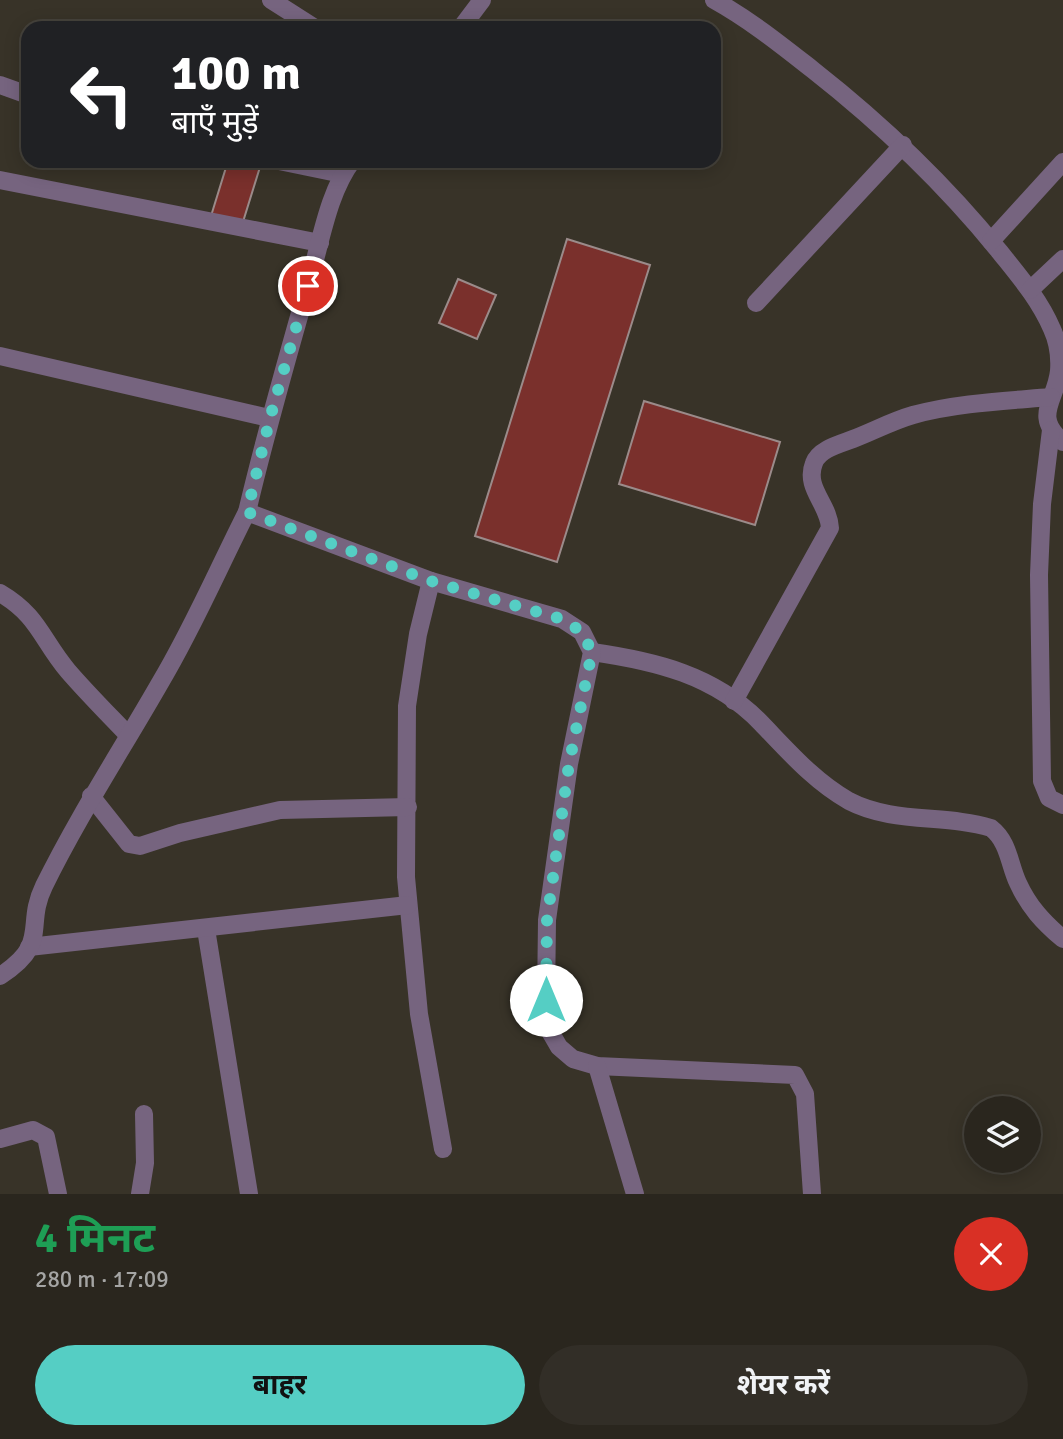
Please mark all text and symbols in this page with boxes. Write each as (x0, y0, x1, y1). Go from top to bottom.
text: 100 m (171, 43, 301, 103)
icon: left (56, 49, 147, 140)
text: बाएँ मुड़ें (171, 103, 259, 142)
pin (278, 256, 338, 316)
icon: arrive (289, 267, 327, 305)
position arrow (509, 963, 583, 1037)
map controls (964, 1096, 1041, 1173)
button: layers (964, 1096, 1041, 1173)
text: 4 मिनट (35, 1213, 155, 1264)
button: close (954, 1217, 1028, 1291)
text: 280 m · 17:09 (35, 1265, 169, 1294)
button: बाहर (35, 1345, 525, 1425)
button: शेयर करें (539, 1345, 1028, 1425)

